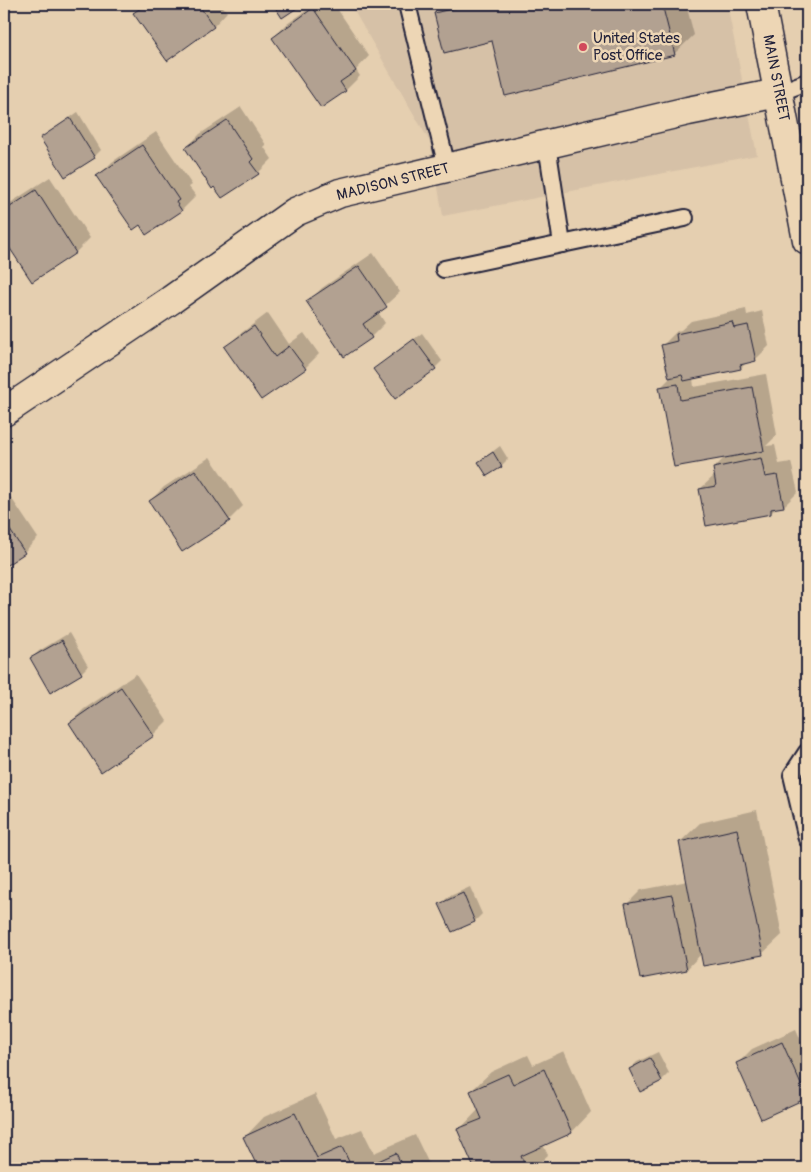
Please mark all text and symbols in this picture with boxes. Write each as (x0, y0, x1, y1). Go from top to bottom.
place label: United States Post Office (593, 29, 680, 65)
street label: MAIN STREET (758, 33, 794, 123)
marker: United States Post Office (577, 41, 589, 53)
street label: MADISON STREET (335, 159, 451, 205)

